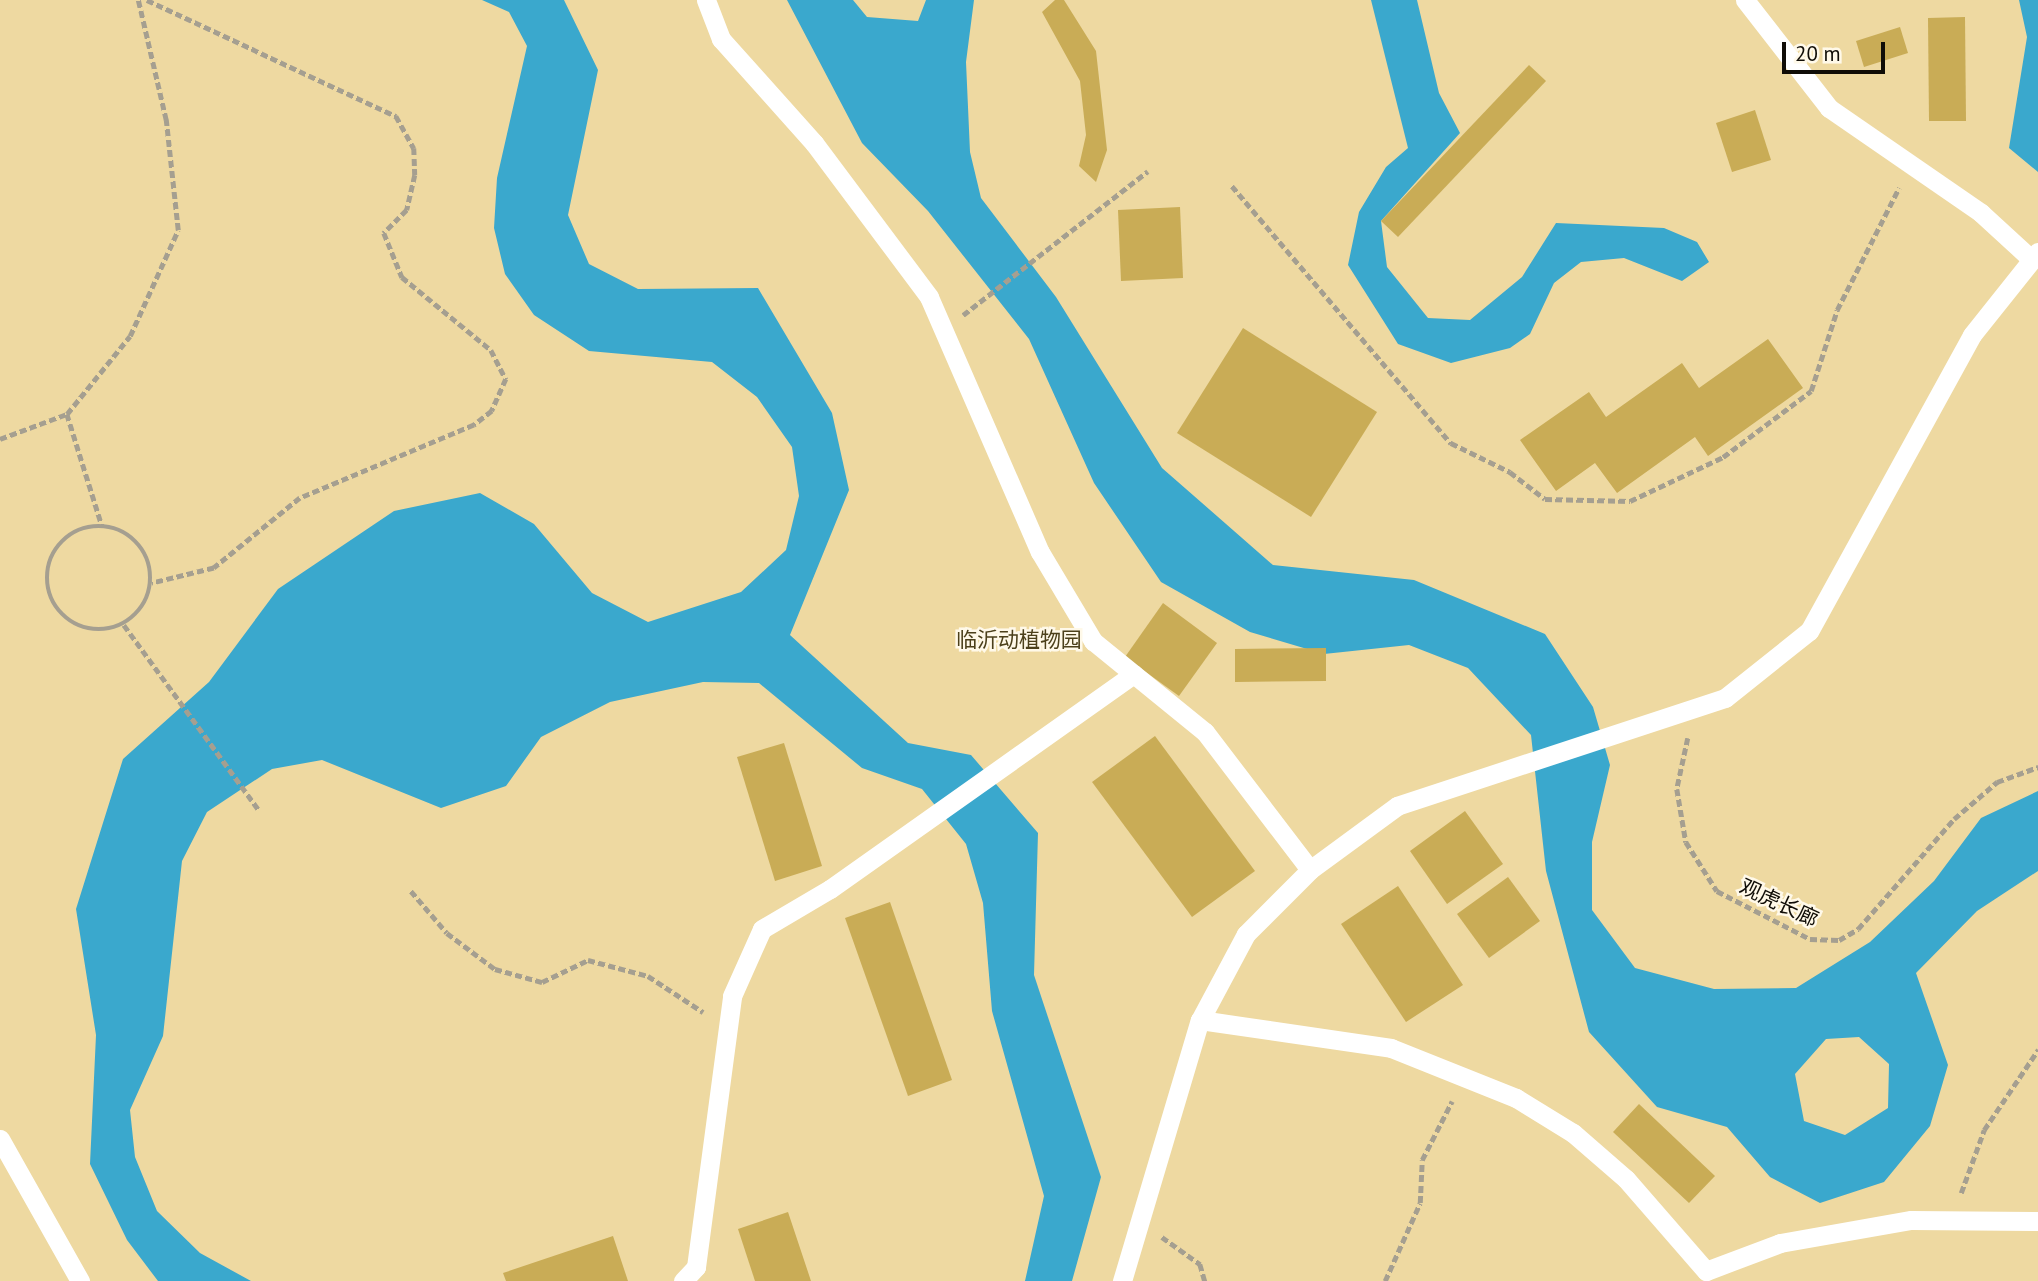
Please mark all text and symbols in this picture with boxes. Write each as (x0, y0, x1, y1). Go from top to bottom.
scale bar (1786, 28, 1889, 72)
text: 20 m (1795, 40, 1841, 67)
park label: 临沂动植物园 (956, 627, 1082, 653)
street label: 观虎长廊 (1736, 874, 1822, 932)

